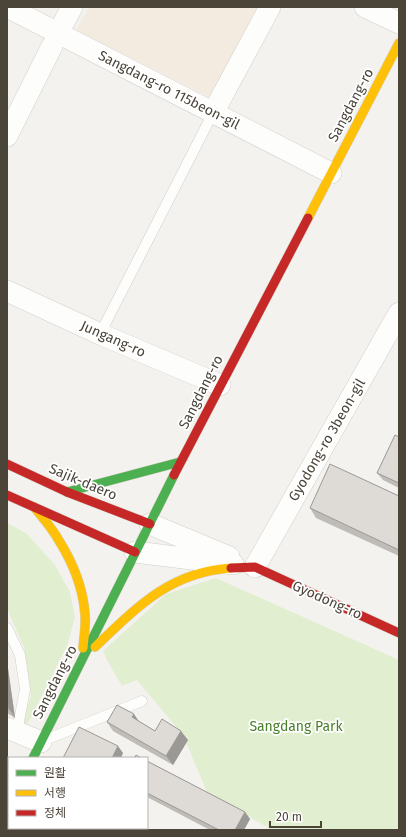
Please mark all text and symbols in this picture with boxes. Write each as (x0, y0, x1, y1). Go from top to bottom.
street label: Sangdang-ro 115beon-gil (95, 47, 243, 133)
street label: Sangdang-ro (325, 65, 377, 145)
street label: Jungang-ro (78, 317, 148, 361)
street label: Sangdang-ro (175, 352, 227, 432)
street label: Gyodong-ro 3beon-gil (285, 376, 369, 504)
street label: Sajik-daero (47, 460, 119, 504)
street label: Gyodong-ro (289, 577, 365, 623)
street label: Sangdang-ro (29, 642, 81, 722)
park label: Sangdang Park (249, 718, 343, 735)
legend (8, 757, 148, 829)
text: 원활 (44, 766, 66, 780)
text: 서행 (44, 786, 66, 800)
scale bar (270, 803, 321, 829)
text: 정체 (44, 806, 66, 820)
text: 20 m (276, 810, 302, 824)

